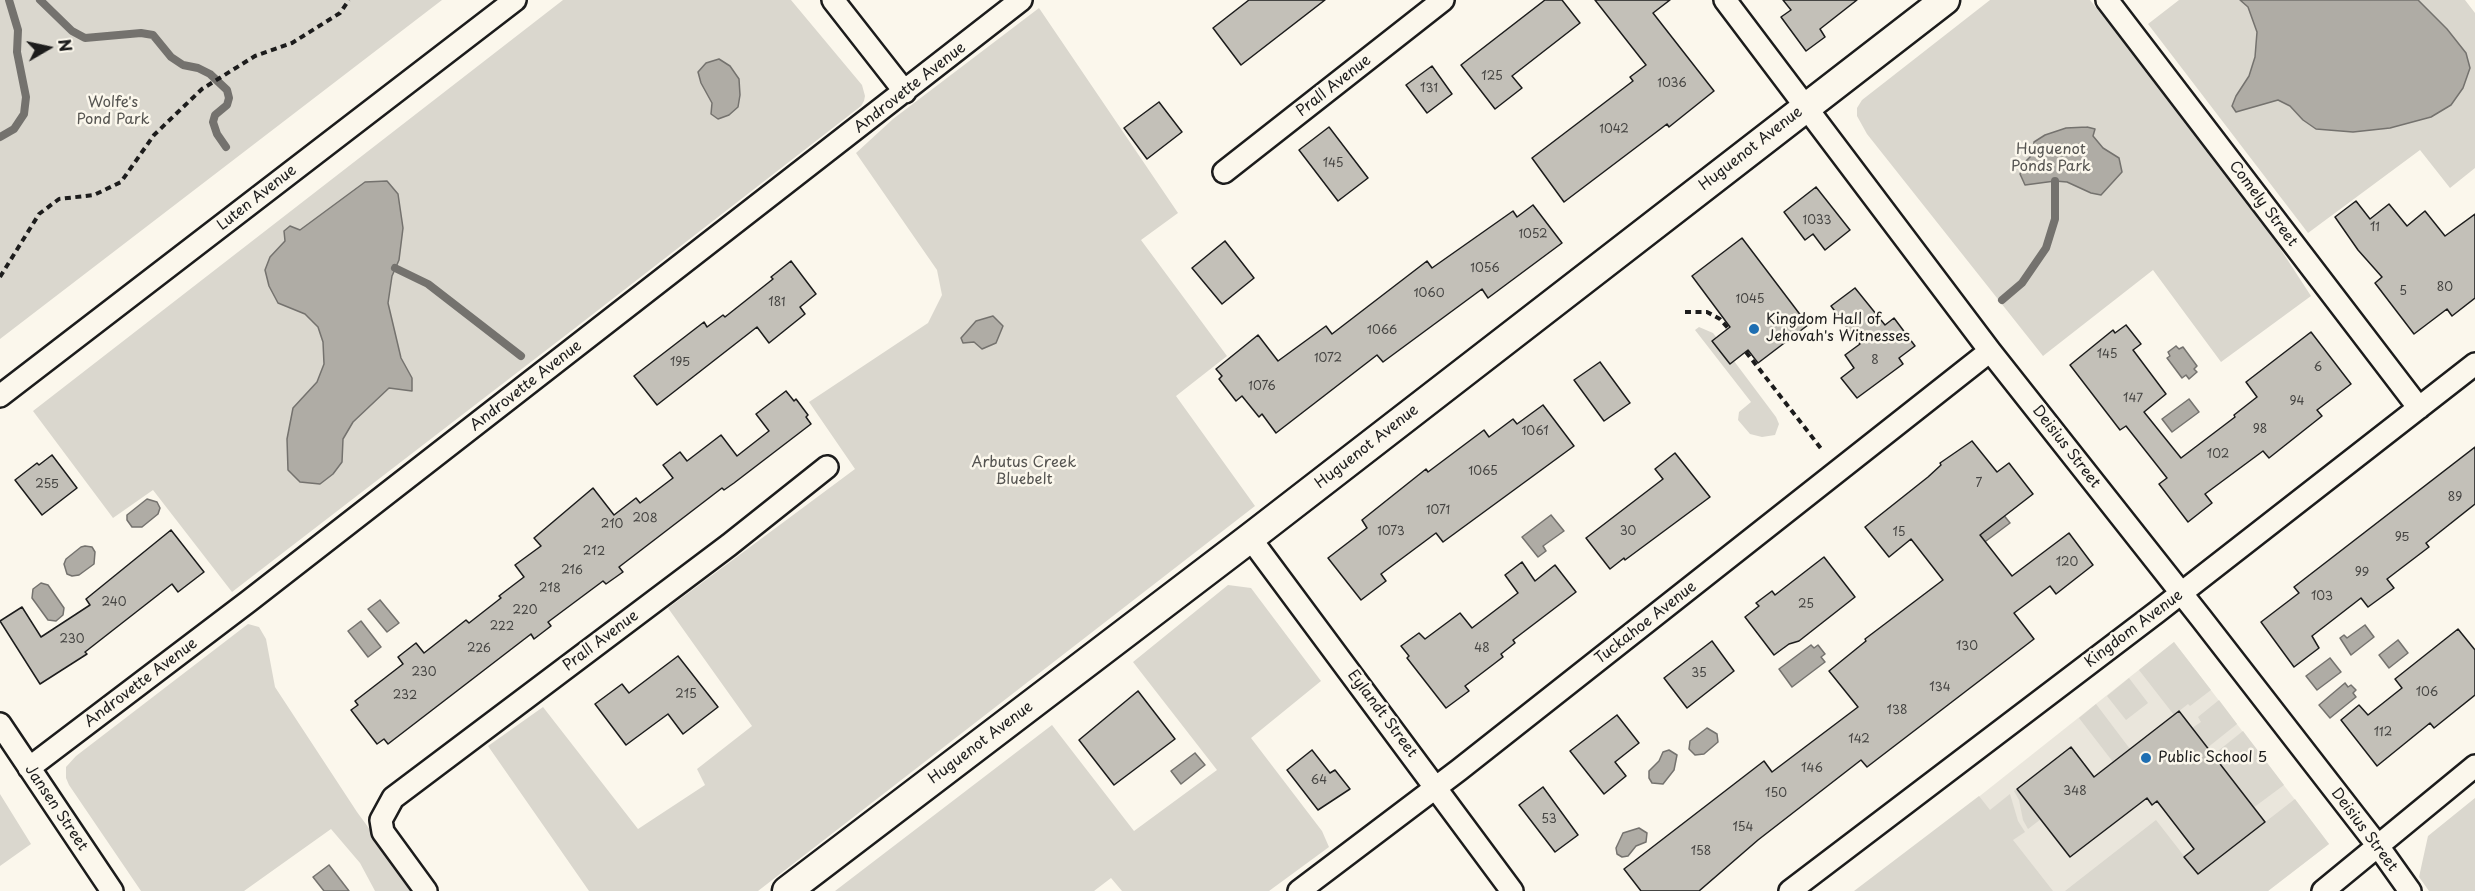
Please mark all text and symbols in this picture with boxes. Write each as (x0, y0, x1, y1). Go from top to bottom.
north arrow (18, 18, 78, 78)
text: N (53, 37, 79, 53)
street label: Androvette Avenue (851, 39, 969, 137)
street label: Prall Avenue (1293, 51, 1375, 121)
house number: 125 (1481, 70, 1503, 84)
house number: 1036 (1657, 77, 1687, 91)
house number: 131 (1420, 82, 1438, 96)
park label: Wolfe's Pond Park (76, 94, 150, 129)
street label: Huguenot Avenue (1696, 103, 1806, 195)
house number: 1042 (1599, 123, 1629, 137)
park label: Huguenot Ponds Park (2011, 141, 2091, 176)
house number: 145 (1323, 157, 1343, 171)
street label: Comely Street (2225, 158, 2301, 250)
street label: Luten Avenue (214, 161, 300, 235)
house number: 1033 (1803, 214, 1831, 228)
house number: 11 (2370, 221, 2380, 235)
house number: 1052 (1518, 228, 1548, 242)
house number: 1056 (1470, 262, 1500, 276)
house number: 80 (2437, 281, 2453, 295)
house number: 5 (2399, 285, 2407, 299)
house number: 1060 (1413, 287, 1445, 301)
house number: 1045 (1736, 293, 1764, 307)
house number: 181 (768, 296, 786, 310)
place label: Kingdom Hall of Jehovah's Witnesses (1766, 311, 1910, 346)
marker: Kingdom Hall of Jehovah's Witnesses (1747, 322, 1761, 336)
house number: 1066 (1367, 324, 1397, 338)
street label: Androvette Avenue (467, 337, 585, 435)
house number: 145 (2097, 348, 2117, 362)
house number: 1072 (1314, 352, 1342, 366)
house number: 8 (1871, 354, 1879, 368)
house number: 195 (670, 356, 690, 370)
house number: 6 (2314, 361, 2322, 375)
house number: 1076 (1248, 380, 1276, 394)
house number: 147 (2123, 392, 2143, 406)
house number: 94 (2290, 395, 2304, 409)
street label: Huguenot Avenue (1312, 401, 1422, 493)
street label: Deisius Street (2028, 402, 2104, 492)
house number: 98 (2253, 423, 2267, 437)
house number: 1061 (1521, 425, 1549, 439)
house number: 102 (2207, 448, 2229, 462)
park label: Arbutus Creek Bluebelt (972, 454, 1076, 489)
house number: 1065 (1468, 465, 1498, 479)
house number: 7 (1976, 477, 1982, 491)
house number: 255 (35, 478, 59, 492)
house number: 89 (2448, 491, 2462, 505)
house number: 1071 (1426, 504, 1450, 518)
house number: 208 (632, 512, 658, 526)
house number: 210 (601, 518, 623, 532)
house number: 1073 (1377, 525, 1405, 539)
house number: 30 (1620, 525, 1636, 539)
house number: 15 (1892, 526, 1906, 540)
house number: 95 (2395, 531, 2409, 545)
house number: 212 (583, 545, 605, 559)
house number: 120 (2056, 556, 2078, 570)
house number: 216 (561, 564, 583, 578)
house number: 99 (2355, 566, 2369, 580)
street label: Tuckahoe Avenue (1592, 578, 1700, 668)
house number: 218 (539, 582, 561, 596)
street label: Kingdom Avenue (2082, 586, 2186, 672)
house number: 103 (2311, 590, 2333, 604)
house number: 240 (102, 596, 126, 610)
house number: 25 (1798, 598, 1814, 612)
house number: 220 (513, 604, 537, 618)
street label: Prall Avenue (560, 607, 642, 675)
house number: 222 (490, 620, 514, 634)
house number: 230 (59, 633, 85, 647)
street label: Androvette Avenue (81, 635, 201, 731)
house number: 130 (1956, 640, 1978, 654)
house number: 226 (467, 642, 491, 656)
house number: 48 (1474, 642, 1490, 656)
house number: 230 (411, 666, 437, 680)
street label: Eylandt Street (1343, 667, 1421, 761)
house number: 35 (1691, 667, 1707, 681)
house number: 134 (1929, 681, 1951, 695)
house number: 106 (2416, 686, 2438, 700)
house number: 215 (675, 688, 697, 702)
house number: 232 (393, 689, 417, 703)
street label: Huguenot Avenue (925, 698, 1037, 788)
house number: 138 (1887, 704, 1907, 718)
house number: 112 (2374, 726, 2392, 740)
house number: 142 (1848, 733, 1870, 747)
place label: Public School 5 (2158, 749, 2267, 767)
marker: Public School 5 (2139, 751, 2153, 765)
street label: Jansen Street (21, 762, 91, 854)
house number: 146 (1801, 762, 1823, 776)
house number: 64 (1311, 774, 1327, 788)
house number: 348 (2063, 785, 2087, 799)
street label: Deisius Street (2327, 785, 2401, 875)
house number: 150 (1765, 787, 1787, 801)
house number: 53 (1541, 813, 1557, 827)
house number: 154 (1732, 821, 1754, 835)
house number: 158 (1691, 845, 1711, 859)

